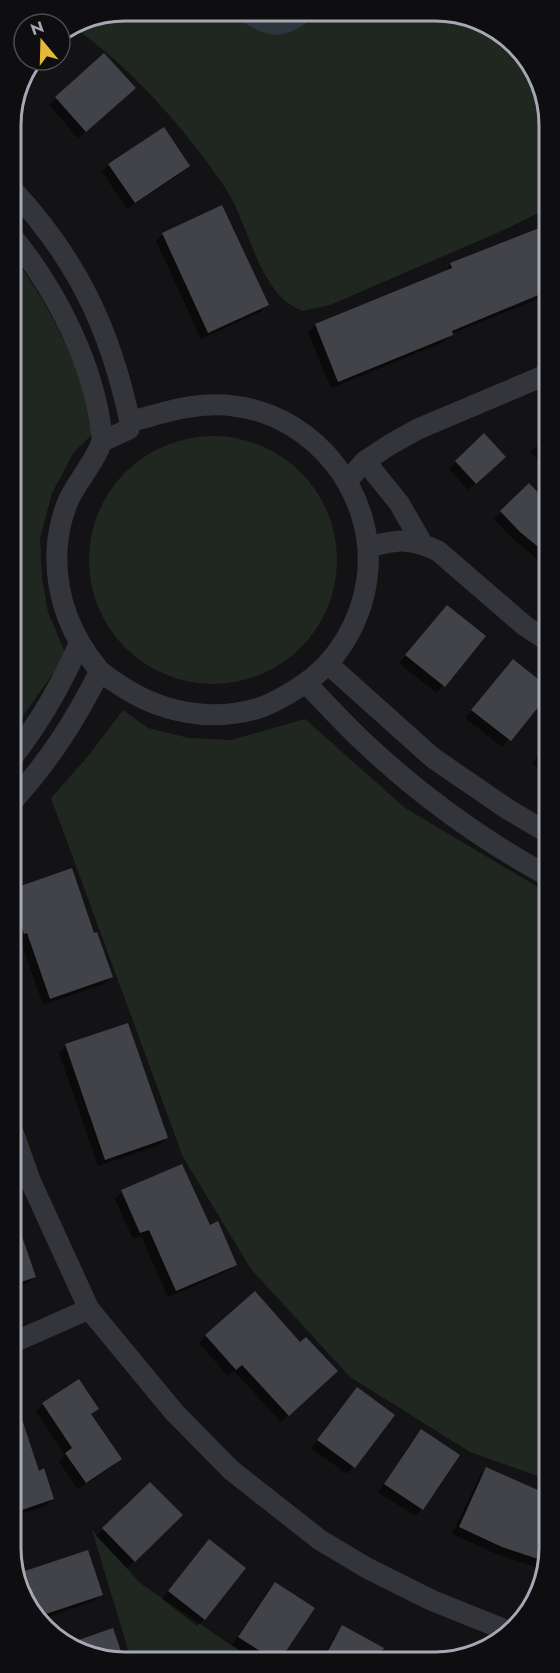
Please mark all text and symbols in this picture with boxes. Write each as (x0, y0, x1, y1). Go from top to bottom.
north arrow (12, 12, 72, 72)
text: N (28, 15, 47, 41)

